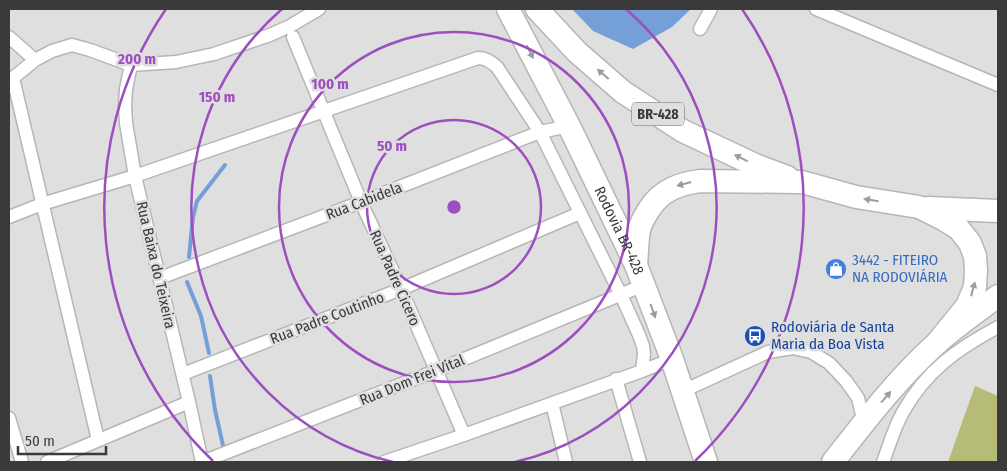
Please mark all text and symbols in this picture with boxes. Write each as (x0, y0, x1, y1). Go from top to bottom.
one-way arrow (526, 45, 534, 59)
text: 200 m (117, 50, 156, 68)
one-way arrow (597, 68, 609, 80)
text: 100 m (311, 75, 349, 93)
text: 150 m (199, 88, 235, 106)
road number: BR-428 (632, 102, 684, 126)
text: 50 m (377, 137, 407, 155)
one-way arrow (734, 154, 748, 162)
street label: Rua Cabidela (323, 178, 405, 224)
one-way arrow (676, 181, 691, 189)
street label: Rodovia BR-428 (590, 184, 648, 277)
one-way arrow (863, 195, 879, 203)
centre of rings (445, 198, 463, 216)
street label: Rua Baixa do Teixeira (133, 200, 179, 330)
street label: Rua Padre Cicero (366, 227, 424, 329)
place label: 3442 - FITEIRO NA RODOVIÁRIA (852, 251, 948, 286)
shop icon: 3442 - FITEIRO NA RODOVIÁRIA (824, 257, 848, 281)
one-way arrow (969, 281, 977, 296)
street label: Rua Padre Coutinho (268, 288, 387, 348)
one-way arrow (649, 304, 657, 319)
place label: Rodoviária de Santa Maria da Boa Vista (771, 318, 894, 353)
bus stop icon: Rodoviária de Santa Maria da Boa Vista (743, 324, 767, 348)
street label: Rua Dom Frei Vital (357, 351, 467, 409)
one-way arrow (880, 392, 892, 404)
scale bar (18, 424, 105, 456)
text: 50 m (25, 432, 55, 450)

